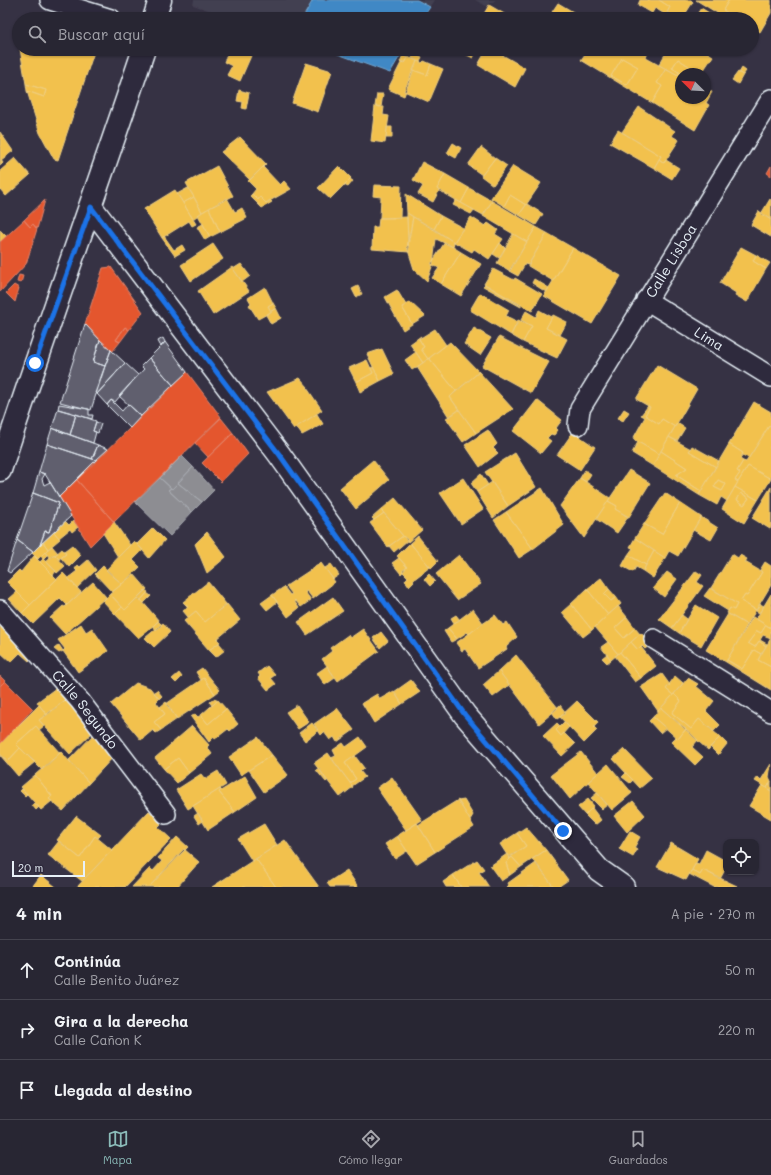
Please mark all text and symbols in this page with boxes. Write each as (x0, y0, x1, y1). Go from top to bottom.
search box (12, 12, 759, 56)
icon: search (26, 23, 48, 45)
text: Buscar aquí (58, 24, 145, 44)
north arrow (675, 68, 711, 104)
street label: Calle Lisboa (641, 220, 701, 301)
street label: Lima (691, 322, 728, 355)
route start (26, 354, 44, 372)
street label: Calle Segundo (48, 666, 123, 753)
route end (554, 822, 572, 840)
map controls (723, 839, 759, 875)
button: locate (723, 839, 759, 875)
scale bar (12, 859, 85, 878)
text: 20 m (18, 860, 43, 875)
text: 4 min (16, 902, 62, 924)
text: A pie · 270 m (671, 905, 755, 922)
text: Continúa (54, 951, 121, 971)
icon: ahead (16, 959, 38, 981)
text: 50 m (725, 961, 755, 978)
text: Calle Benito Juárez (54, 971, 179, 988)
text: Gira a la derecha (54, 1011, 188, 1031)
icon: right (16, 1019, 38, 1041)
text: 220 m (718, 1021, 755, 1038)
text: Calle Cañon K (54, 1031, 142, 1048)
icon: arrive (16, 1079, 38, 1101)
text: Llegada al destino (54, 1080, 192, 1100)
tab: Mapa (103, 1128, 132, 1167)
tab: Cómo llegar (338, 1128, 403, 1167)
tab: Guardados (609, 1128, 668, 1167)

